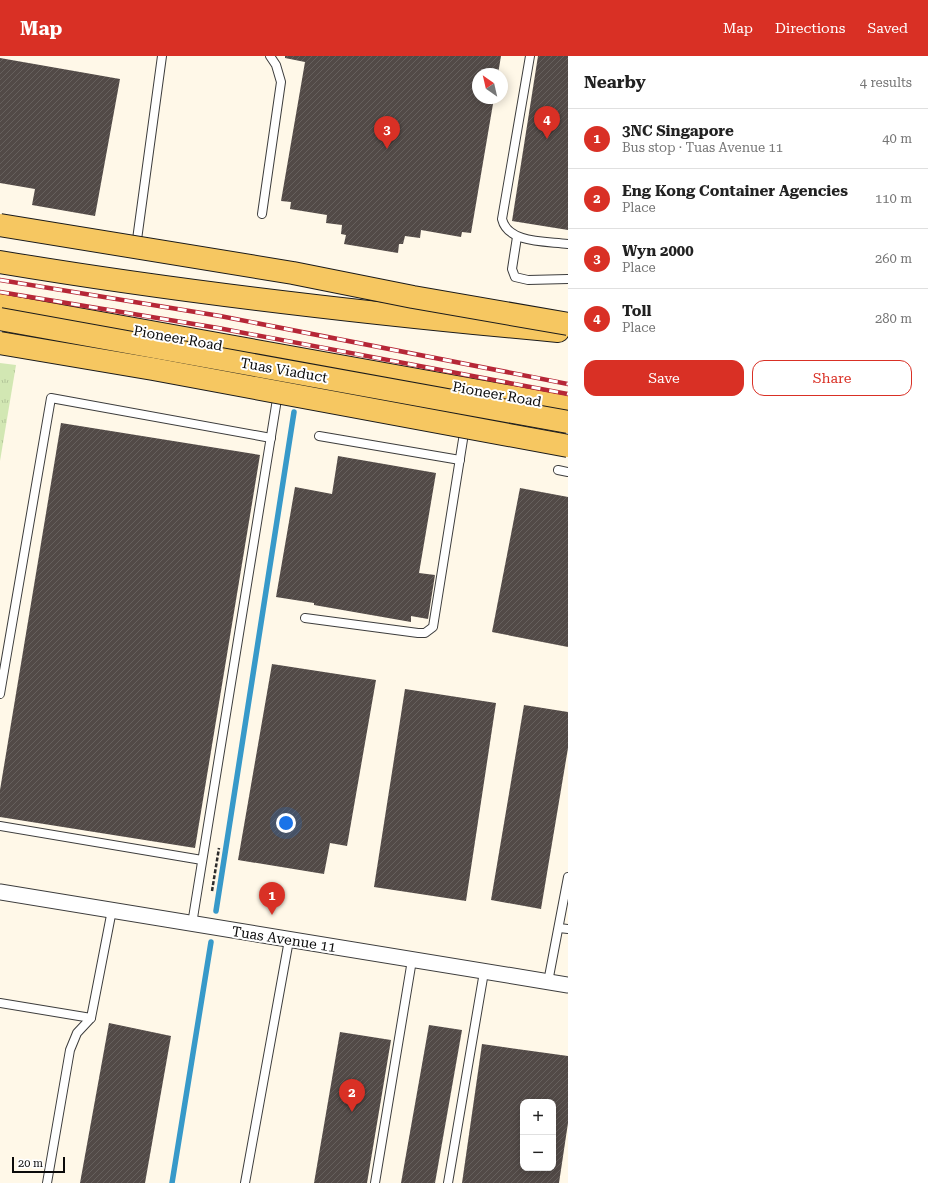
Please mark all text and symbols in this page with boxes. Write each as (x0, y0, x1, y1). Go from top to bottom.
text: Map (20, 17, 62, 40)
text: Map (723, 20, 753, 36)
text: Directions (775, 20, 845, 36)
text: Saved (867, 20, 908, 36)
north arrow (472, 68, 508, 104)
text: Nearby (584, 72, 646, 92)
text: 4 results (860, 75, 912, 90)
pin: 4 (534, 106, 560, 139)
pin: 3 (374, 116, 400, 149)
text: 3NC Singapore (622, 122, 734, 140)
text: 1 (593, 131, 601, 146)
text: 40 m (882, 131, 912, 146)
text: Bus stop · Tuas Avenue 11 (622, 140, 783, 155)
text: Eng Kong Container Agencies (622, 182, 848, 200)
text: 2 (593, 191, 601, 206)
text: 110 m (875, 191, 912, 206)
text: Place (622, 200, 656, 215)
text: Wyn 2000 (622, 242, 694, 260)
text: 3 (593, 251, 601, 266)
text: 260 m (875, 251, 912, 266)
text: Place (622, 260, 656, 275)
text: Toll (622, 302, 651, 320)
text: 4 (593, 311, 601, 326)
text: 280 m (875, 311, 912, 326)
text: Place (622, 320, 656, 335)
street label: Pioneer Road (132, 322, 224, 354)
street label: Tuas Viaduct (239, 354, 329, 386)
button: Save (584, 360, 744, 396)
button: Share (752, 360, 912, 396)
street label: Pioneer Road (451, 378, 543, 410)
your location (276, 813, 296, 833)
pin: 1 (259, 882, 285, 915)
street label: Tuas Avenue 11 (231, 923, 337, 955)
pin: 2 (339, 1079, 365, 1112)
map controls (520, 1099, 556, 1171)
button: + (520, 1099, 556, 1135)
button: − (520, 1135, 556, 1171)
scale bar (12, 1155, 65, 1174)
text: 20 m (18, 1157, 43, 1170)

